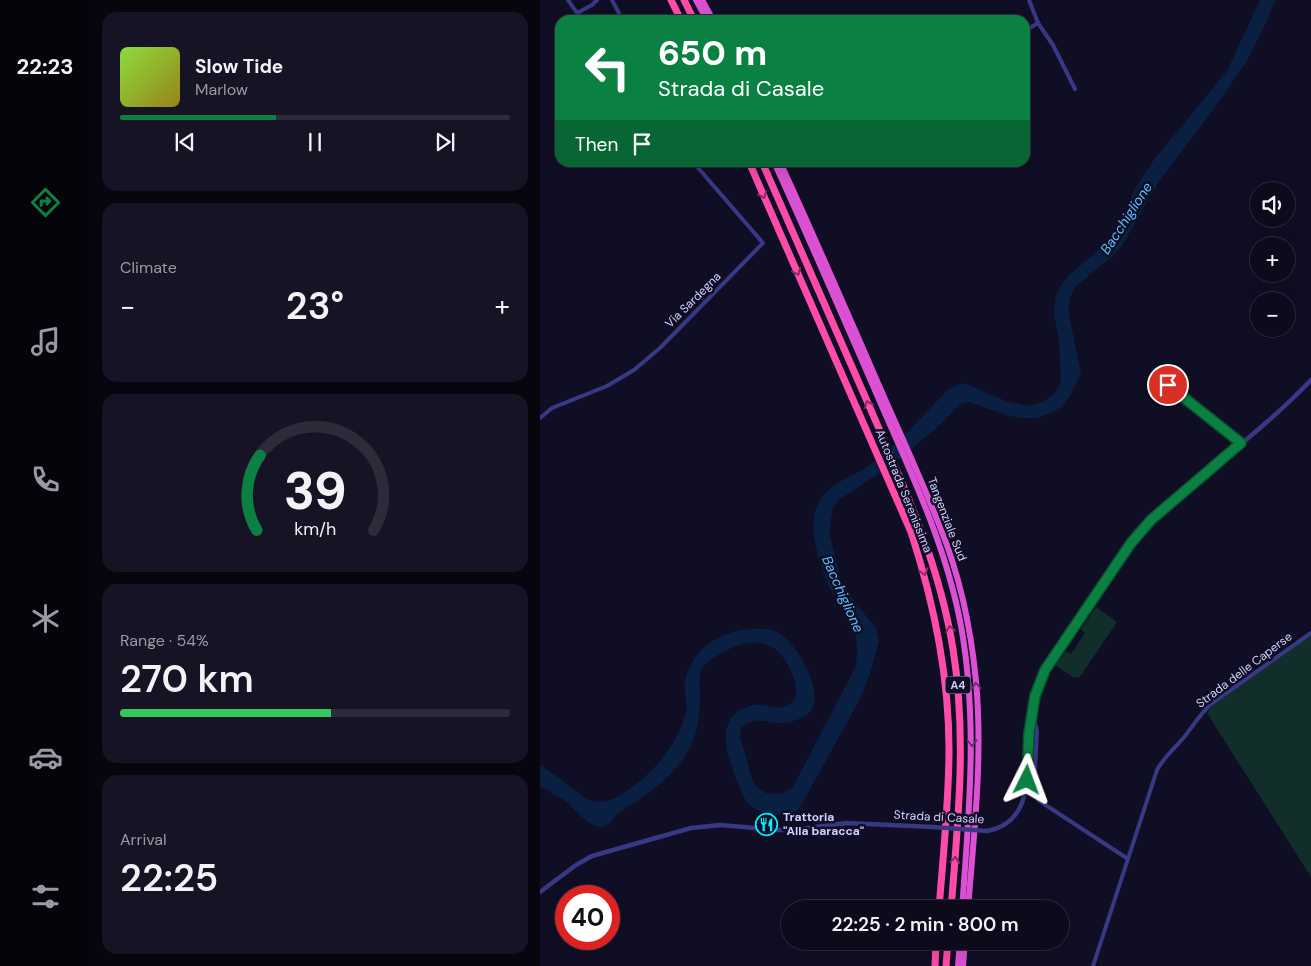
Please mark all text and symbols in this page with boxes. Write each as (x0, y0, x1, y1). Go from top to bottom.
text: 650 m (658, 30, 767, 76)
icon: left (575, 35, 640, 100)
text: 22:23 (17, 52, 73, 81)
text: Slow Tide (195, 54, 283, 79)
text: Strada di Casale (658, 74, 824, 103)
text: Marlow (195, 79, 248, 100)
icon: previous (171, 128, 199, 156)
icon: pause (301, 128, 329, 156)
icon: next (431, 128, 459, 156)
icon: arrive (628, 130, 656, 158)
text: Then (575, 132, 618, 157)
water label: Bacchiglione (1096, 179, 1156, 257)
map controls (1250, 182, 1295, 337)
button: sound (1250, 182, 1295, 227)
icon: directions (28, 185, 63, 220)
one-way arrow (757, 190, 767, 199)
button: + (1250, 237, 1295, 282)
text: Climate (120, 257, 177, 278)
one-way arrow (790, 267, 801, 276)
street label: Via Sardegna (662, 269, 724, 331)
text: 23° (286, 281, 344, 331)
text: − (120, 288, 135, 325)
text: + (495, 288, 510, 325)
button: − (1250, 292, 1295, 337)
icon: music (28, 324, 63, 359)
pin (1147, 364, 1189, 406)
icon: arrive (1154, 371, 1182, 399)
one-way arrow (864, 400, 875, 409)
street label: Autostrada Serenissima (872, 427, 936, 555)
text: 39 (283, 457, 347, 525)
icon: phone (28, 462, 63, 497)
street label: Tangenziale Sud (924, 475, 970, 563)
text: km/h (294, 517, 336, 541)
water label: Bacchiglione (818, 553, 868, 635)
one-way arrow (918, 567, 928, 575)
icon: climate (28, 601, 63, 636)
one-way arrow (945, 624, 955, 633)
street label: Strada delle Caperse (1193, 629, 1295, 711)
text: Range · 54% (120, 630, 209, 651)
text: 270 km (120, 654, 254, 704)
road number: A4 (946, 676, 970, 694)
one-way arrow (971, 681, 982, 689)
icon: car (28, 740, 63, 775)
one-way arrow (967, 740, 977, 747)
position arrow (1000, 753, 1052, 805)
street label: Strada di Casale (893, 807, 985, 827)
place label: Trattoria "Alla baracca" (783, 809, 864, 839)
restaurant icon: Trattoria "Alla baracca" (755, 812, 779, 836)
text: Arrival (120, 829, 167, 850)
text: 22:25 (120, 853, 218, 903)
one-way arrow (949, 856, 960, 864)
icon: filters (28, 879, 63, 914)
speed limit sign: 40 (555, 885, 620, 950)
text: 22:25 · 2 min · 800 m (832, 912, 1019, 937)

